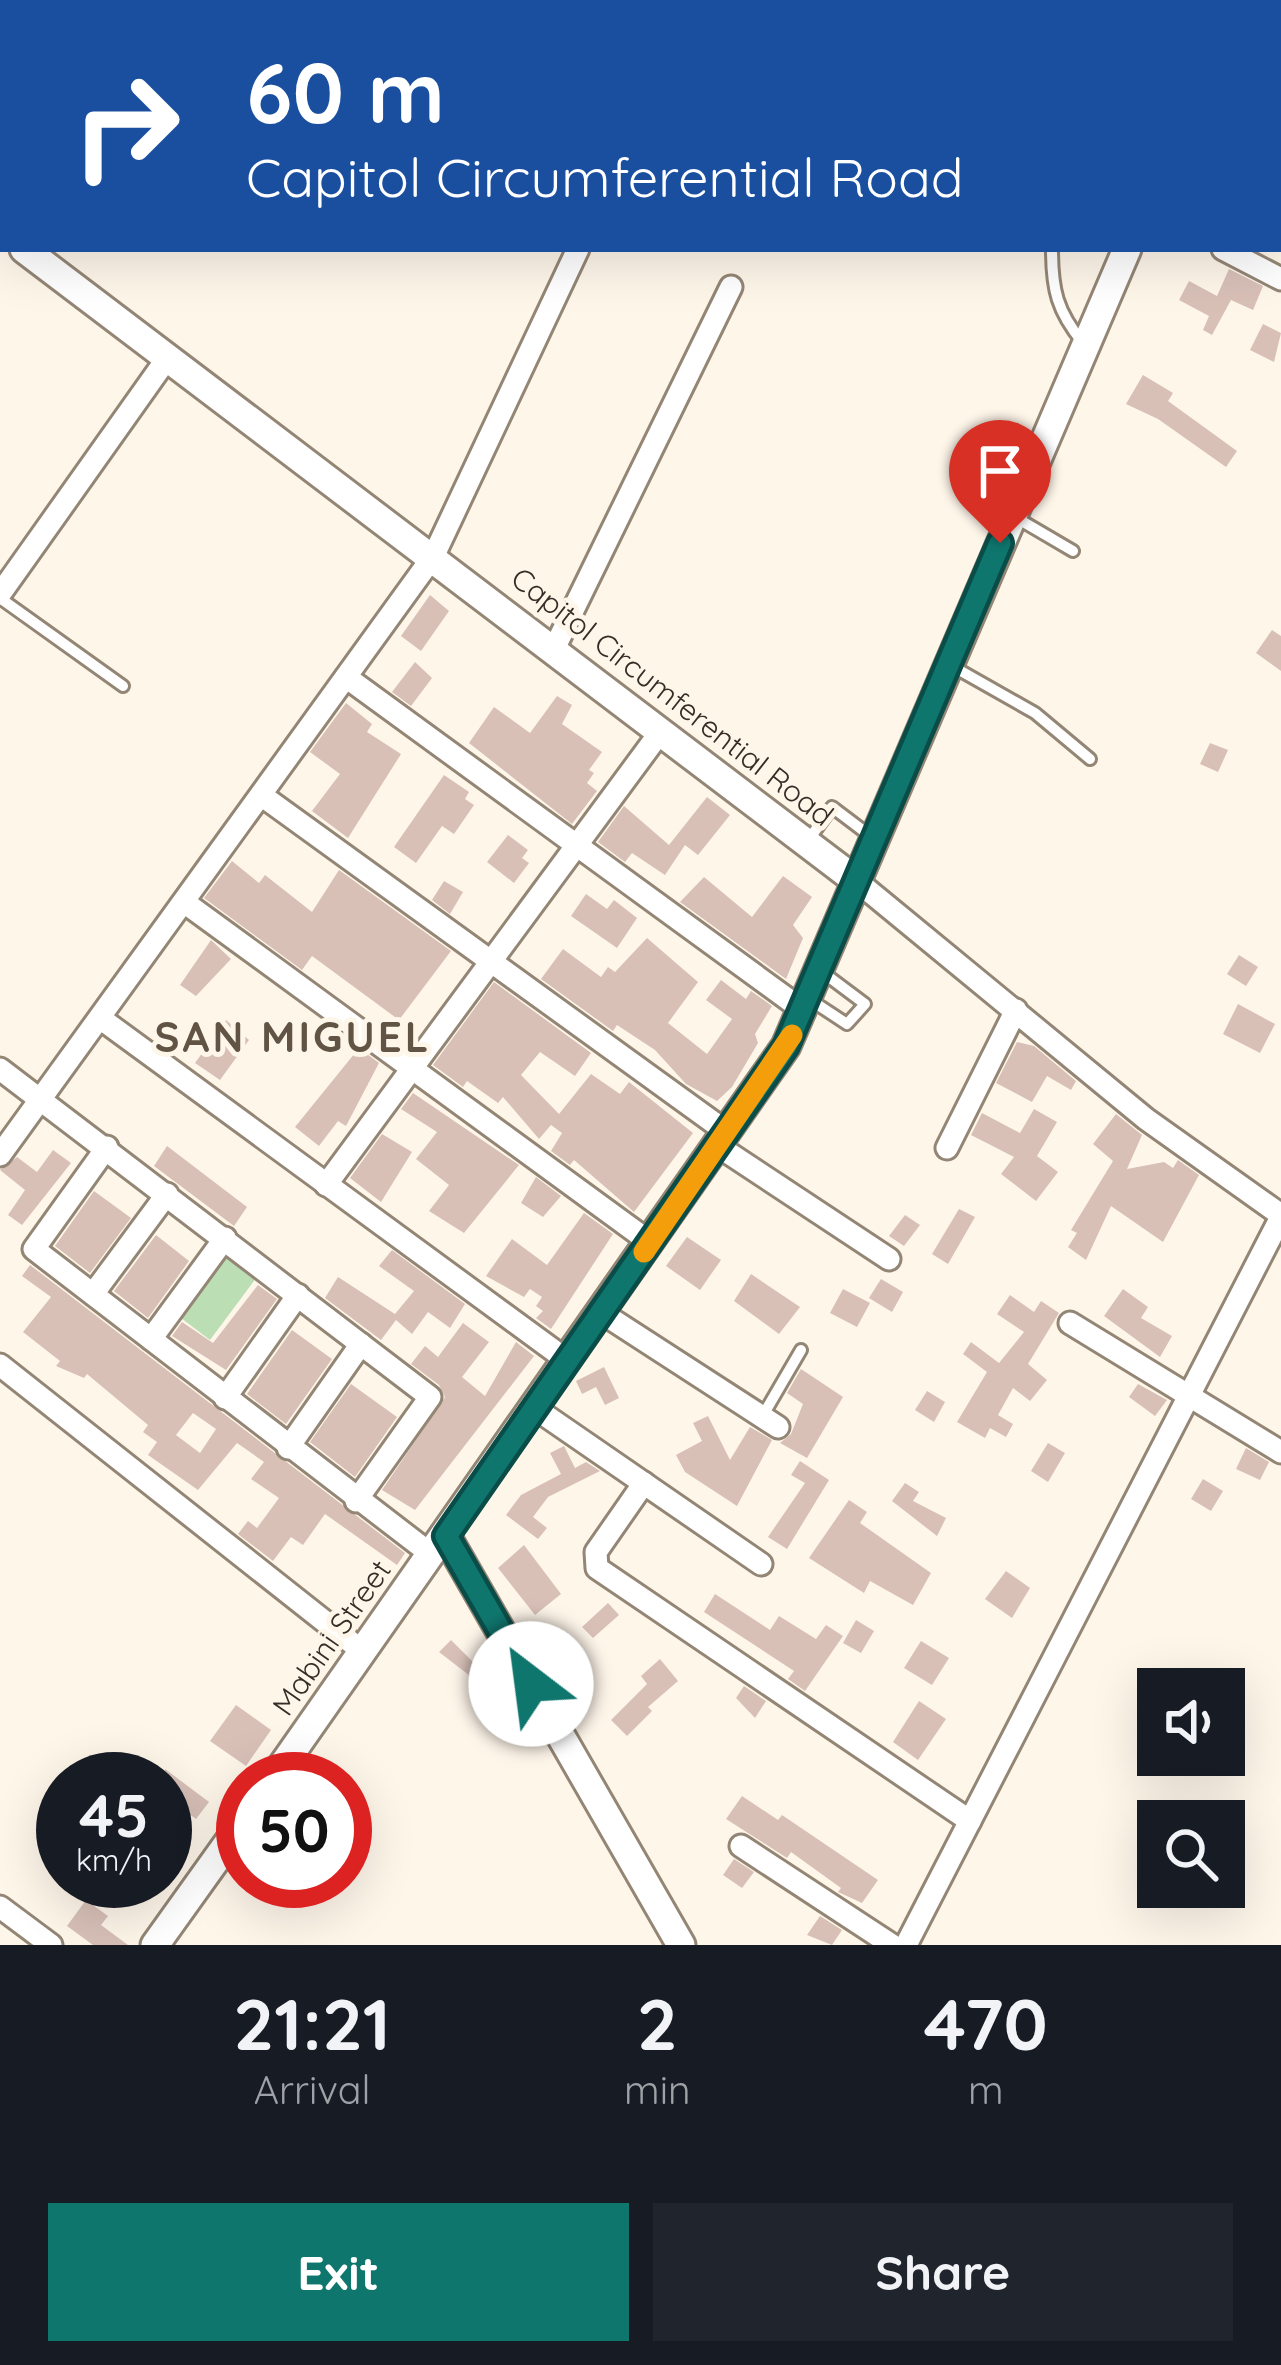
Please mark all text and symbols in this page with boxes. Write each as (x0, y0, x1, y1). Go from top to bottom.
text: 60 m (246, 39, 445, 144)
icon: right (48, 48, 204, 204)
text: Capitol Circumferential Road (246, 143, 963, 211)
pin (949, 420, 1051, 543)
icon: arrive (967, 438, 1033, 504)
street label: Capitol Circumferential Road (504, 559, 841, 834)
district label: SAN MIGUEL (155, 1010, 431, 1063)
street label: Mabini Street (264, 1552, 399, 1723)
position arrow (468, 1621, 594, 1747)
map controls (1137, 1668, 1245, 1908)
button: sound (1137, 1668, 1245, 1776)
speed limit sign: 50 (216, 1752, 372, 1908)
text: 45 (79, 1777, 149, 1852)
button: search (1137, 1800, 1245, 1908)
text: km/h (76, 1841, 152, 1879)
text: 21:21 (233, 1978, 391, 2068)
text: 2 (637, 1978, 678, 2068)
text: 470 (924, 1978, 1048, 2068)
text: Arrival (254, 2065, 370, 2114)
text: min (624, 2065, 691, 2114)
text: m (968, 2065, 1004, 2114)
button: Exit (48, 2203, 629, 2341)
button: Share (653, 2203, 1233, 2341)

